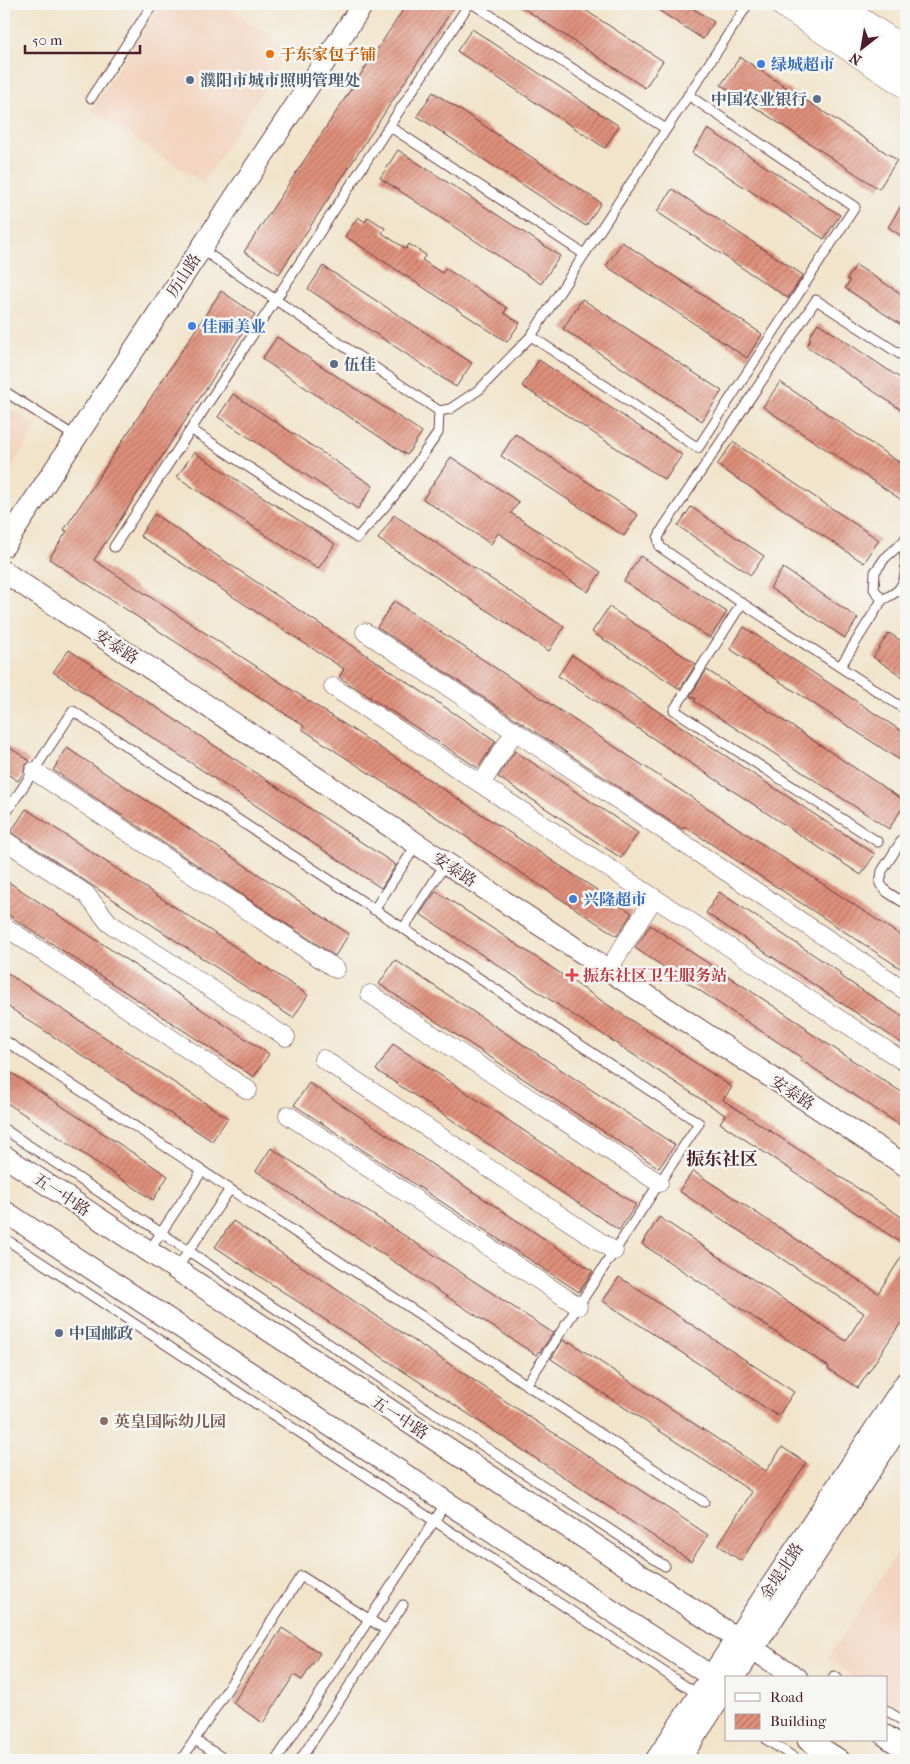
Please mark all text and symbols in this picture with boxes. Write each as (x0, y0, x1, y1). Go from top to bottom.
scale bar (25, 22, 140, 54)
north arrow (838, 22, 888, 72)
text: 50 m (32, 31, 63, 49)
place label: 于东家包子铺 (280, 45, 376, 64)
marker: 于东家包子铺 (264, 48, 276, 60)
text: N (846, 48, 864, 69)
place label: 绿城超市 (771, 55, 835, 74)
marker: 绿城超市 (755, 58, 767, 70)
place label: 濮阳市城市照明管理处 (200, 71, 360, 90)
marker: 濮阳市城市照明管理处 (184, 74, 196, 86)
place label: 中国农业银行 (711, 90, 807, 109)
marker: 中国农业银行 (811, 93, 823, 105)
street label: 历山路 (162, 250, 204, 301)
place label: 佳丽美业 (202, 317, 266, 336)
marker: 佳丽美业 (186, 320, 198, 332)
place label: 伍佳 (344, 355, 376, 374)
marker: 伍佳 (328, 358, 340, 370)
street label: 安泰路 (91, 625, 142, 667)
street label: 安泰路 (429, 848, 480, 890)
place label: 兴隆超市 (583, 890, 647, 909)
marker: 兴隆超市 (567, 893, 579, 905)
place label: 振东社区卫生服务站 (583, 966, 727, 985)
marker: 振东社区卫生服务站 (565, 968, 579, 982)
street label: 安泰路 (767, 1071, 818, 1113)
district label: 振东社区 (686, 1149, 758, 1170)
street label: 五一中路 (30, 1169, 94, 1220)
place label: 中国邮政 (69, 1324, 133, 1343)
marker: 中国邮政 (53, 1327, 65, 1339)
street label: 五一中路 (368, 1392, 432, 1443)
place label: 英皇国际幼儿园 (114, 1412, 226, 1431)
marker: 英皇国际幼儿园 (98, 1415, 110, 1427)
street label: 金堤北路 (756, 1539, 807, 1603)
legend (725, 1676, 888, 1742)
text: Road (770, 1688, 804, 1706)
text: Building (770, 1712, 827, 1730)

